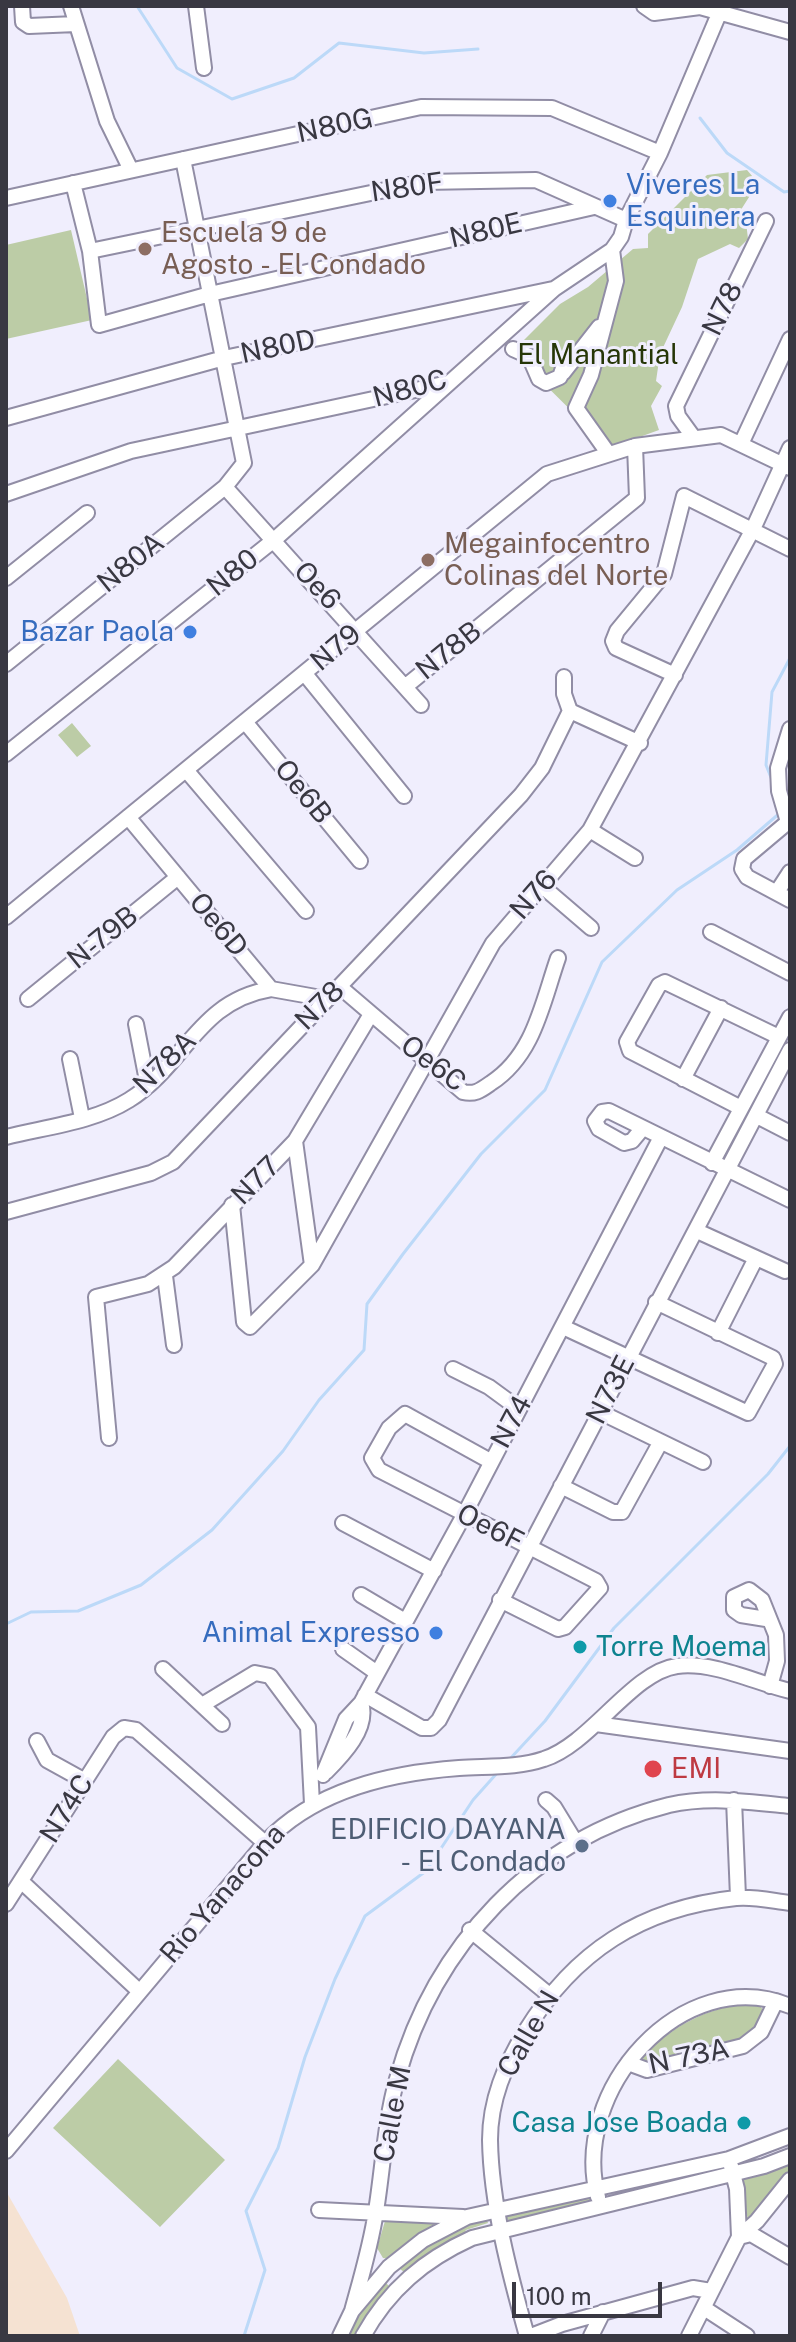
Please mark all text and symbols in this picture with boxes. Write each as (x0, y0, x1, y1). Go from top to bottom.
street label: N80G (294, 102, 376, 150)
street label: N80F (369, 166, 445, 210)
place label: Viveres La Esquinera (626, 168, 760, 234)
marker: Viveres La Esquinera (601, 192, 619, 210)
street label: N80E (446, 206, 526, 256)
place label: Escuela 9 de Agosto - El Condado (161, 216, 426, 282)
marker: Escuela 9 de Agosto - El Condado (136, 240, 154, 258)
street label: N78 (696, 277, 750, 341)
street label: N80D (238, 323, 318, 371)
park label: El Manantial (517, 338, 679, 372)
street label: N80C (369, 363, 451, 415)
street label: N80A (91, 526, 171, 600)
place label: Megainfocentro Colinas del Norte (444, 527, 668, 593)
street label: N80 (201, 542, 265, 604)
marker: Megainfocentro Colinas del Norte (419, 551, 437, 569)
street label: Oe6 (286, 555, 348, 617)
place label: Bazar Paola (20, 615, 174, 649)
street label: N78B (410, 615, 488, 687)
street label: N79 (304, 617, 368, 679)
marker: Bazar Paola (181, 623, 199, 641)
street label: Oe6B (267, 753, 339, 831)
street label: N76 (503, 863, 565, 927)
street label: Oe6D (182, 886, 254, 964)
street label: N-79B (61, 899, 145, 977)
street label: N78 (288, 974, 352, 1038)
street label: N78A (126, 1024, 204, 1102)
street label: Oe6C (394, 1029, 472, 1099)
street label: N77 (225, 1150, 287, 1212)
street label: N73E (580, 1350, 642, 1430)
street label: N74 (484, 1390, 540, 1454)
street label: Oe6F (451, 1497, 529, 1559)
place label: Animal Expresso (202, 1616, 420, 1650)
marker: Animal Expresso (427, 1624, 445, 1642)
place label: Torre Moema (596, 1630, 767, 1664)
marker: Torre Moema (571, 1638, 589, 1656)
place label: EMI (671, 1752, 721, 1786)
marker: EMI (642, 1758, 664, 1780)
street label: N74C (33, 1769, 101, 1849)
place label: EDIFICIO DAYANA - El Condado (330, 1813, 566, 1879)
street label: Rio Yanacona (154, 1818, 292, 1970)
marker: EDIFICIO DAYANA - El Condado (573, 1837, 591, 1855)
street label: Calle N (491, 1985, 567, 2083)
street label: N 73A (646, 2032, 732, 2082)
street label: Calle M (367, 2063, 419, 2165)
place label: Casa Jose Boada (511, 2106, 728, 2140)
marker: Casa Jose Boada (735, 2114, 753, 2132)
scale bar (516, 2266, 666, 2316)
text: 100 m (526, 2282, 592, 2310)

